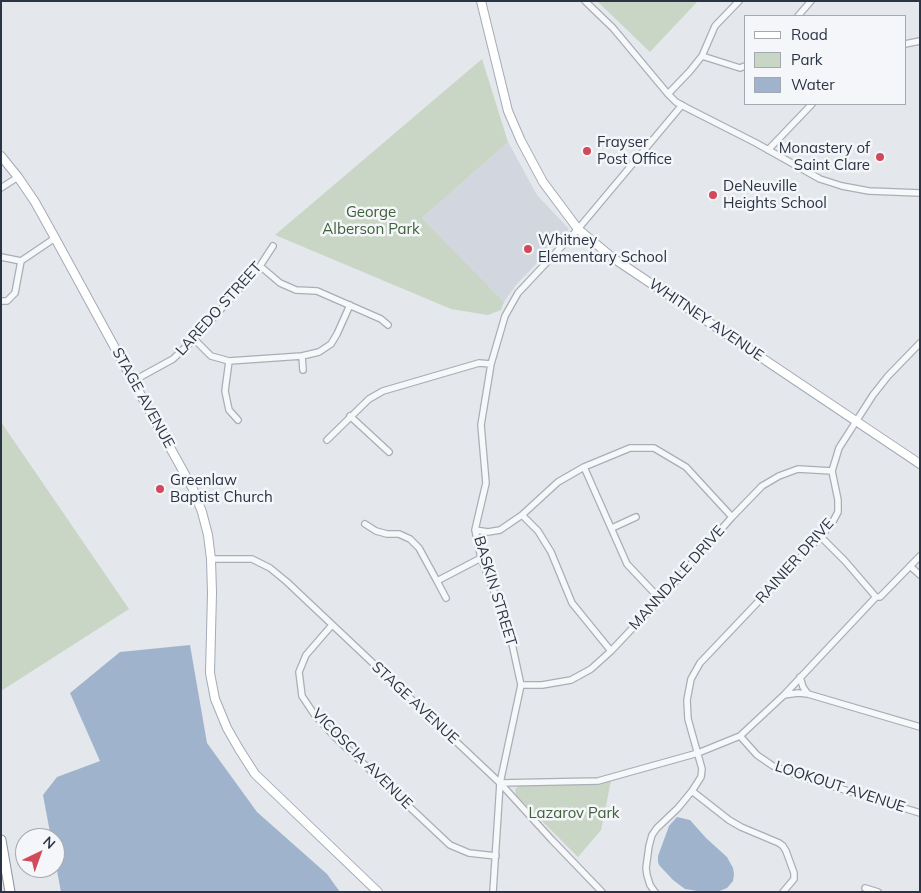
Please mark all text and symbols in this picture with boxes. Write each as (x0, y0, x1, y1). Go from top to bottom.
legend (744, 15, 906, 105)
text: Road (791, 25, 828, 44)
text: Park (791, 50, 823, 69)
text: Water (791, 75, 835, 94)
place label: Frayser Post Office (597, 133, 672, 168)
place label: Monastery of Saint Clare (779, 139, 870, 174)
marker: Frayser Post Office (581, 145, 593, 157)
marker: Monastery of Saint Clare (874, 151, 886, 163)
place label: DeNeuville Heights School (723, 177, 827, 212)
marker: DeNeuville Heights School (707, 189, 719, 201)
park label: George Alberson Park (322, 203, 420, 238)
place label: Whitney Elementary School (538, 231, 667, 266)
marker: Whitney Elementary School (522, 243, 534, 255)
street label: LAREDO STREET (172, 258, 266, 360)
street label: WHITNEY AVENUE (645, 275, 767, 365)
street label: STAGE AVENUE (108, 345, 178, 451)
place label: Greenlaw Baptist Church (170, 471, 273, 506)
marker: Greenlaw Baptist Church (154, 483, 166, 495)
street label: RAINIER DRIVE (752, 515, 838, 607)
street label: MANNDALE DRIVE (625, 522, 729, 634)
street label: BASKIN STREET (470, 534, 520, 648)
street label: STAGE AVENUE (368, 658, 462, 748)
street label: VICOSCIA AVENUE (308, 705, 416, 813)
street label: LOOKOUT AVENUE (773, 757, 907, 817)
park label: Lazarov Park (528, 804, 620, 822)
north arrow (15, 828, 65, 878)
text: N (39, 832, 59, 853)

